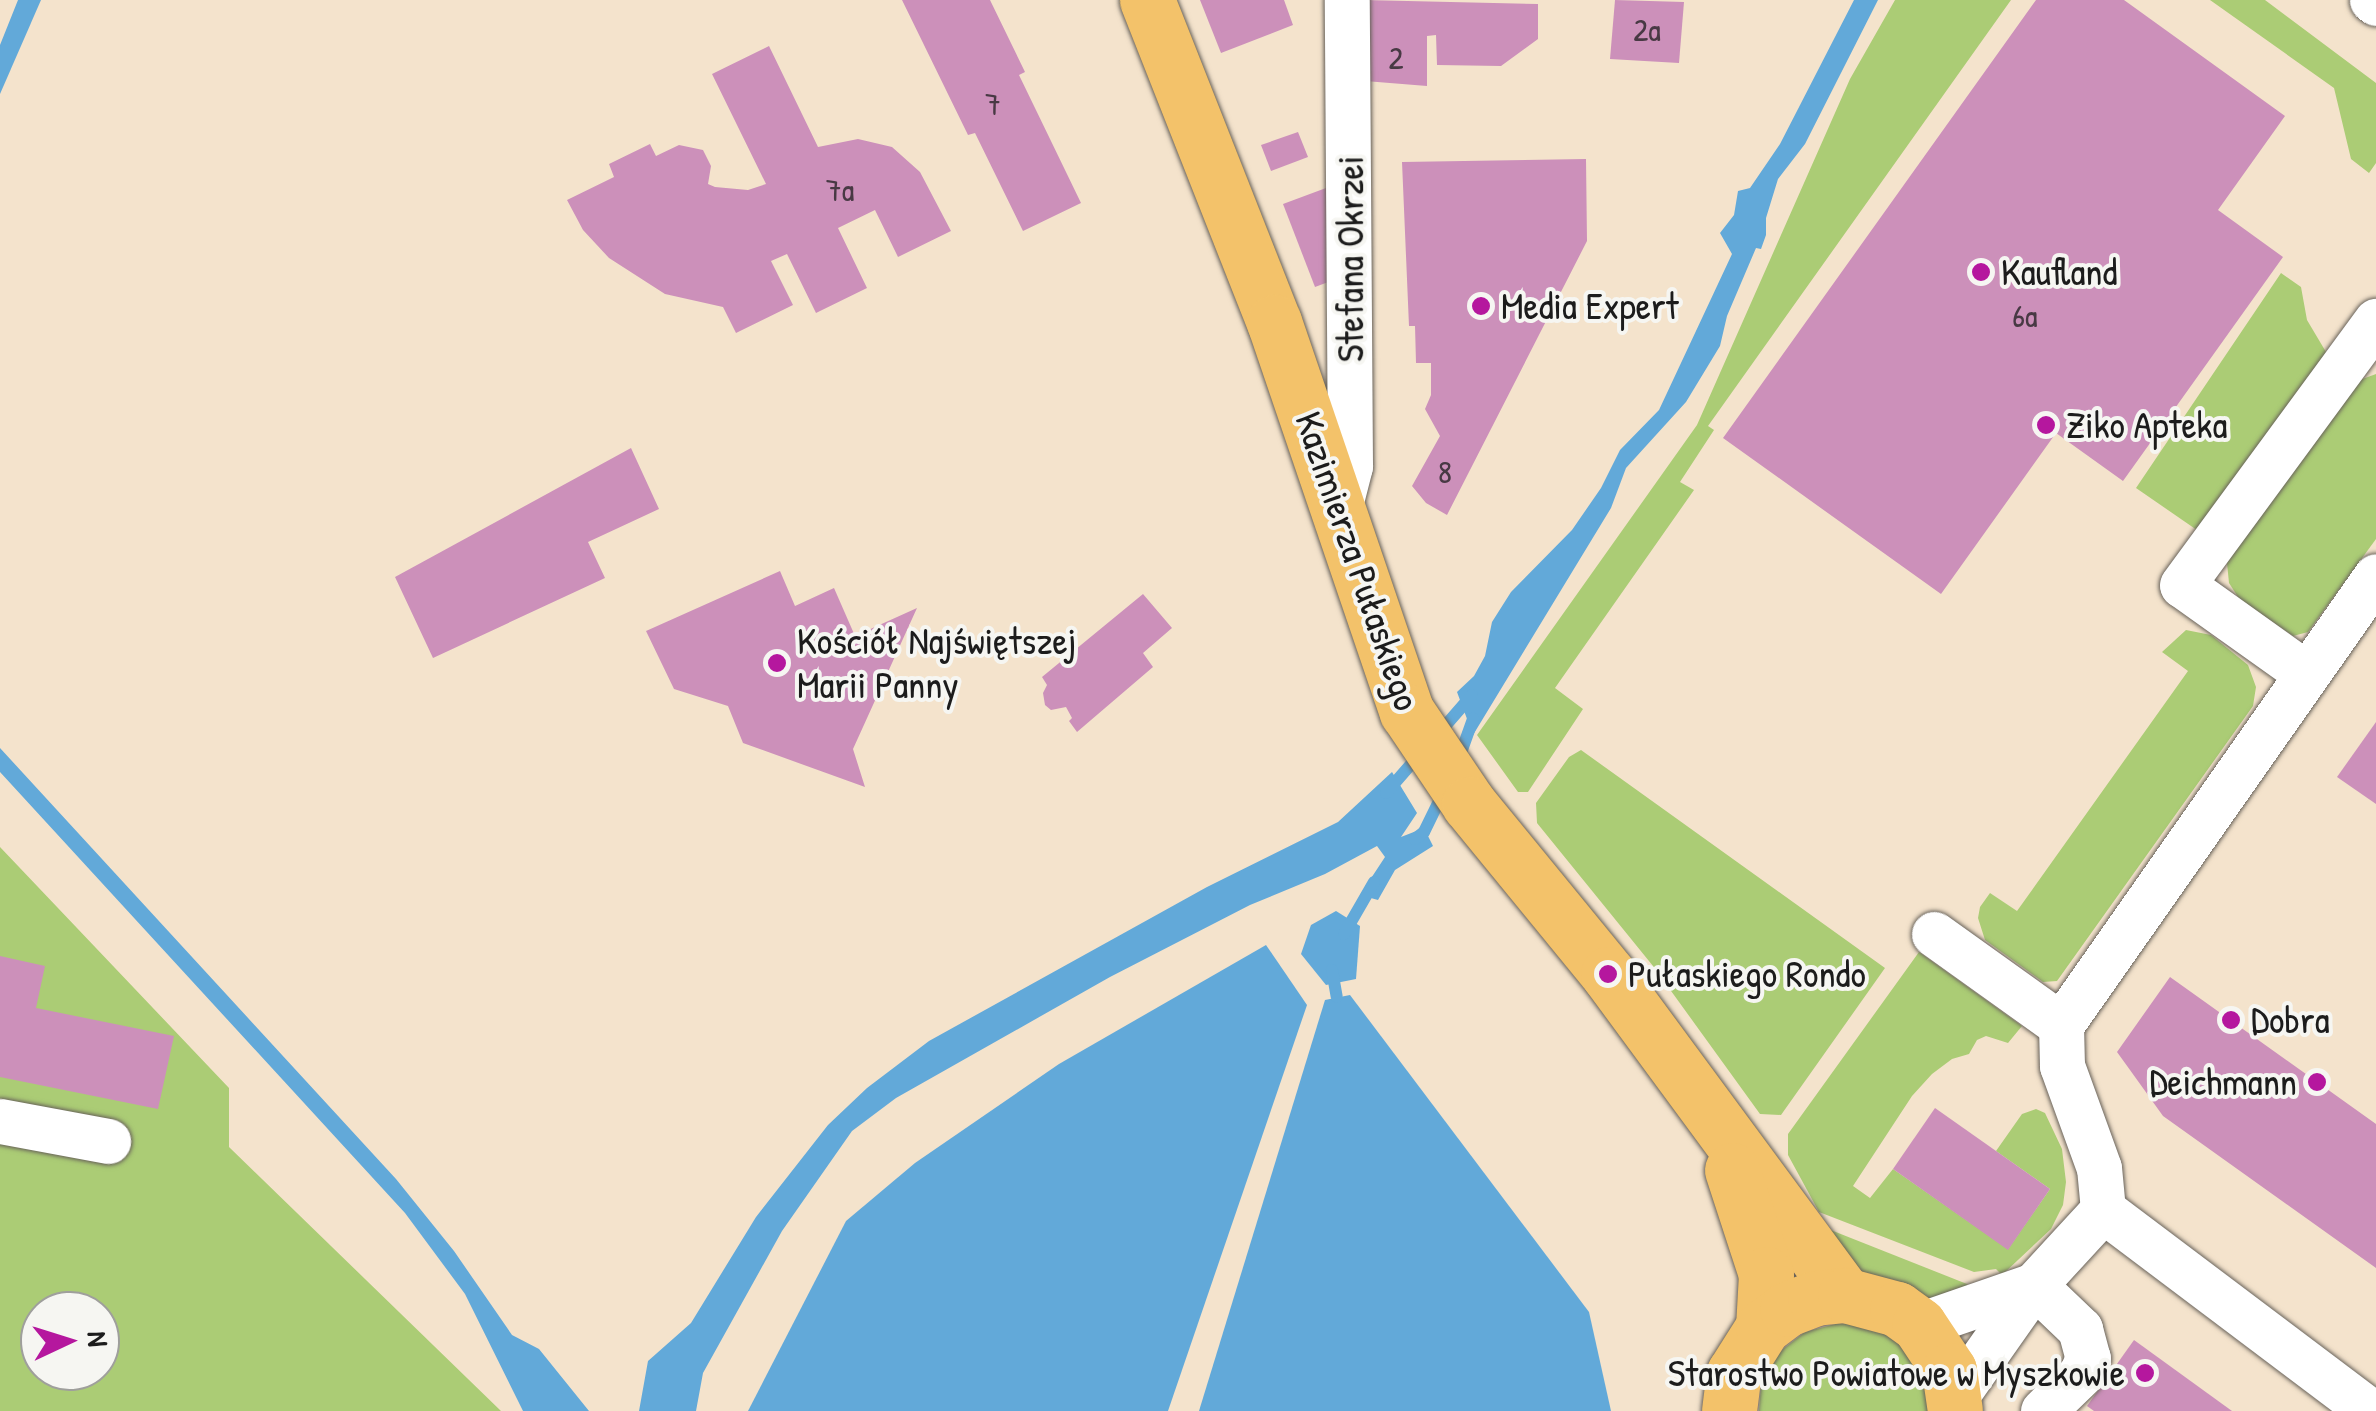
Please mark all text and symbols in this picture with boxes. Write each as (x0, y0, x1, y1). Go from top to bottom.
house number: 2a (1633, 11, 1661, 49)
house number: 2 (1389, 39, 1403, 77)
house number: 7 (985, 85, 1001, 123)
street label: Stefana Okrzei (1327, 156, 1373, 362)
house number: 7a (826, 171, 854, 209)
place label: Kaufland (2001, 249, 2117, 295)
marker: Kaufland (1970, 261, 1992, 283)
place label: Media Expert (1501, 283, 1679, 329)
marker: Media Expert (1470, 295, 1492, 317)
house number: 6a (2012, 297, 2038, 335)
place label: Ziko Apteka (2066, 402, 2227, 448)
street label: Kazimierza Pułaskiego (1286, 406, 1430, 716)
marker: Ziko Apteka (2035, 414, 2057, 436)
house number: 8 (1438, 453, 1452, 491)
place label: Kościół Najświętszej Marii Panny (797, 618, 1076, 708)
marker: Kościół Najświętszej Marii Panny (766, 652, 788, 674)
place label: Pułaskiego Rondo (1628, 951, 1866, 997)
marker: Pułaskiego Rondo (1597, 963, 1619, 985)
place label: Dobra (2251, 997, 2330, 1043)
marker: Dobra (2220, 1009, 2242, 1031)
place label: Deichmann (2150, 1059, 2297, 1105)
marker: Deichmann (2306, 1071, 2328, 1093)
north arrow (20, 1291, 120, 1391)
text: N (78, 1330, 117, 1348)
place label: Starostwo Powiatowe w Myszkowie (1668, 1350, 2125, 1396)
marker: Starostwo Powiatowe w Myszkowie (2134, 1362, 2156, 1384)

